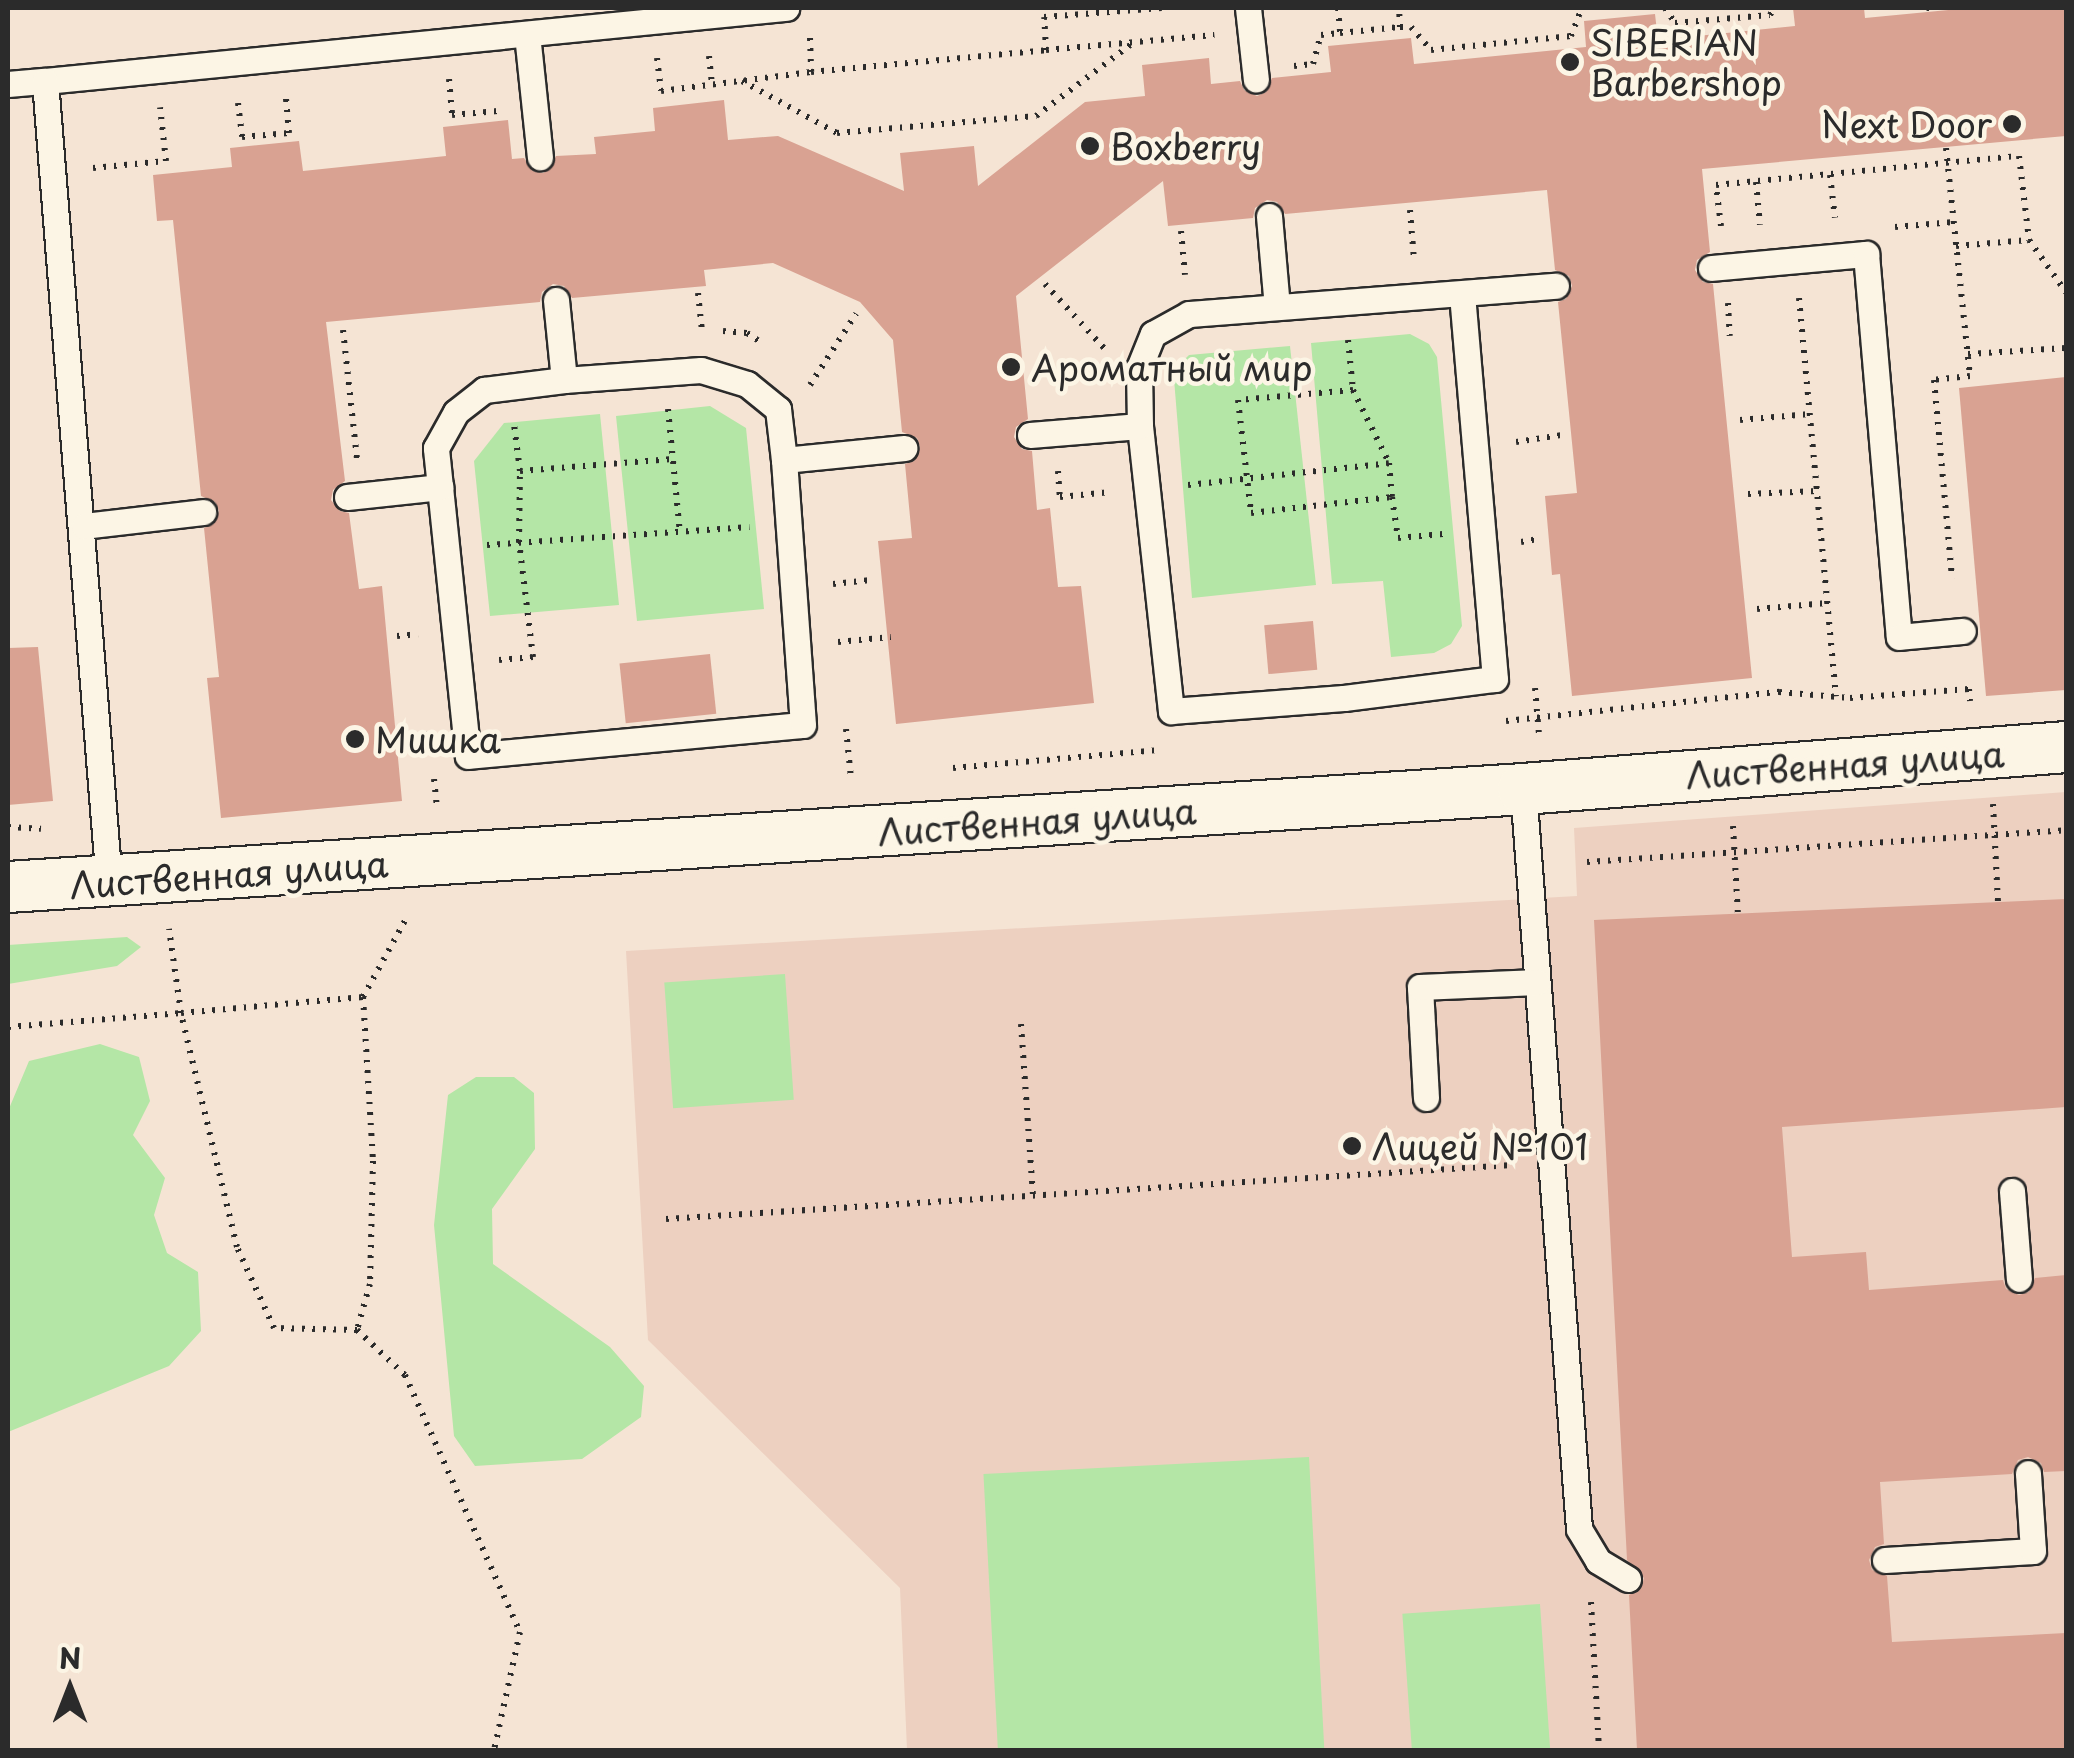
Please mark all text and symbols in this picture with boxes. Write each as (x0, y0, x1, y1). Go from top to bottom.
place label: SIBERIAN Barbershop (1590, 21, 1782, 103)
marker: SIBERIAN Barbershop (1559, 51, 1581, 73)
place label: Next Door (1818, 103, 1992, 145)
marker: Next Door (2001, 113, 2023, 135)
place label: Boxberry (1110, 125, 1261, 167)
marker: Boxberry (1079, 135, 1101, 157)
place label: Ароматный мир (1031, 346, 1314, 388)
marker: Ароматный мир (1000, 356, 1022, 378)
place label: Мишка (375, 718, 501, 760)
marker: Мишка (344, 728, 366, 750)
street label: Лиственная улица (1683, 732, 2007, 796)
street label: Лиственная улица (875, 789, 1199, 853)
street label: Лиственная улица (67, 842, 391, 906)
place label: Лицей №101 (1372, 1125, 1588, 1167)
marker: Лицей №101 (1341, 1135, 1363, 1157)
text: N (59, 1636, 81, 1679)
north arrow (20, 1638, 120, 1738)

